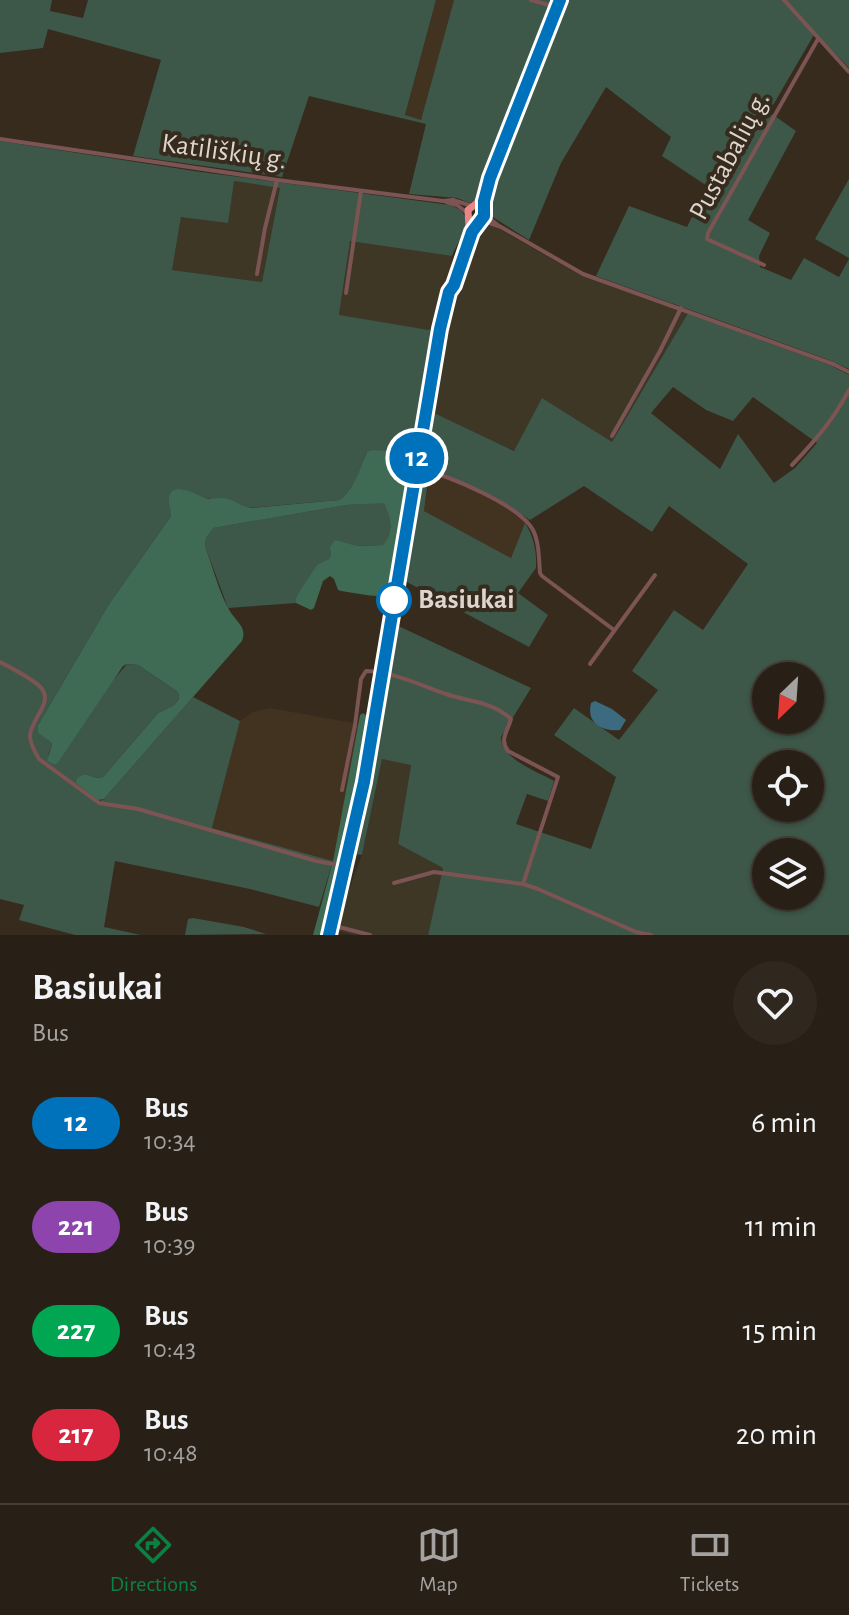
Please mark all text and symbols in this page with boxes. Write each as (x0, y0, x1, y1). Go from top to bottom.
street label: Pustabalių g. (685, 87, 775, 225)
street label: Katiliškių g. (160, 129, 288, 175)
line badge: 12 (381, 432, 453, 484)
text: 12 (405, 444, 429, 472)
marker: Basiukai (377, 583, 411, 617)
place label: Basiukai (418, 586, 515, 614)
north arrow (752, 662, 824, 734)
map controls (752, 662, 824, 910)
button: locate (752, 750, 824, 822)
button: layers (752, 838, 824, 910)
button: heart (733, 961, 817, 1045)
text: Basiukai (32, 969, 163, 1007)
text: Bus (32, 1020, 69, 1046)
text: Bus (144, 1093, 189, 1123)
text: 6 min (751, 1108, 817, 1138)
text: 12 (64, 1109, 88, 1137)
text: 10:34 (144, 1128, 196, 1154)
text: Bus (144, 1197, 189, 1227)
text: 11 min (745, 1212, 817, 1242)
text: 221 (58, 1213, 94, 1241)
text: 10:39 (144, 1232, 196, 1258)
text: Bus (144, 1301, 189, 1331)
text: 15 min (742, 1316, 817, 1346)
text: 227 (57, 1317, 95, 1345)
text: 10:43 (144, 1336, 196, 1362)
text: Bus (144, 1405, 189, 1435)
text: 20 min (736, 1420, 817, 1450)
text: 217 (58, 1421, 94, 1449)
text: 10:48 (144, 1440, 197, 1466)
tab: Directions (110, 1523, 197, 1597)
tab: Map (417, 1523, 461, 1597)
tab: Tickets (680, 1523, 739, 1597)

